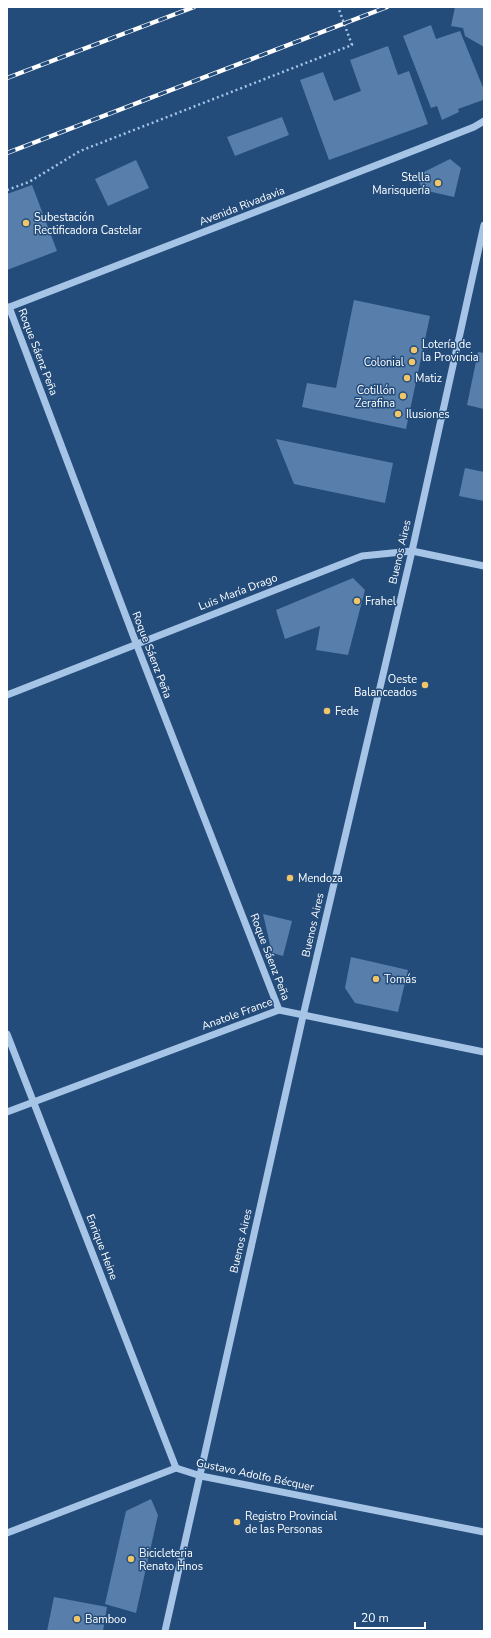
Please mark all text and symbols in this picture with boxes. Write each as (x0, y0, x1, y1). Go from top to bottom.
place label: Stella Marisquería (372, 170, 430, 198)
marker: Stella Marisquería (433, 178, 443, 188)
street label: Avenida Rivadavia (197, 183, 287, 229)
place label: Subestación Rectificadora Castelar (34, 210, 142, 238)
marker: Subestación Rectificadora Castelar (21, 218, 31, 228)
street label: Roque Sáenz Peña (15, 306, 62, 398)
place label: Lotería de la Provincia (422, 337, 479, 365)
marker: Lotería de la Provincia (409, 345, 419, 355)
place label: Colonial (364, 355, 405, 370)
marker: Colonial (407, 357, 417, 367)
place label: Matiz (415, 371, 442, 386)
marker: Matiz (402, 373, 412, 383)
place label: Cotillón Zerafina (355, 383, 395, 411)
marker: Cotillón Zerafina (398, 391, 408, 401)
place label: Ilusiones (406, 407, 450, 422)
marker: Ilusiones (393, 409, 403, 419)
street label: Buenos Aires (385, 518, 415, 586)
street label: Luis María Drago (196, 570, 280, 614)
place label: Frahel (365, 594, 397, 609)
marker: Frahel (352, 596, 362, 606)
street label: Roque Sáenz Peña (129, 609, 176, 701)
place label: Oeste Balanceados (354, 672, 417, 700)
marker: Oeste Balanceados (420, 680, 430, 690)
place label: Fede (335, 704, 359, 719)
marker: Fede (322, 706, 332, 716)
place label: Mendoza (298, 871, 343, 886)
marker: Mendoza (285, 873, 295, 883)
street label: Buenos Aires (298, 891, 328, 959)
street label: Roque Sáenz Peña (247, 911, 294, 1003)
place label: Tomás (384, 972, 416, 987)
marker: Tomás (371, 974, 381, 984)
street label: Anatole France (199, 994, 275, 1034)
street label: Buenos Aires (226, 1207, 256, 1275)
street label: Enrique Heine (83, 1212, 121, 1282)
street label: Gustavo Adolfo Bécquer (195, 1455, 315, 1495)
place label: Registro Provincial de las Personas (245, 1509, 338, 1537)
marker: Registro Provincial de las Personas (232, 1517, 242, 1527)
place label: Bicicleteria Renato Hnos (139, 1546, 203, 1574)
marker: Bicicleteria Renato Hnos (126, 1554, 136, 1564)
scale bar (355, 1604, 425, 1630)
text: 20 m (361, 1610, 389, 1626)
place label: Bamboo (85, 1612, 126, 1627)
marker: Bamboo (72, 1614, 82, 1624)

